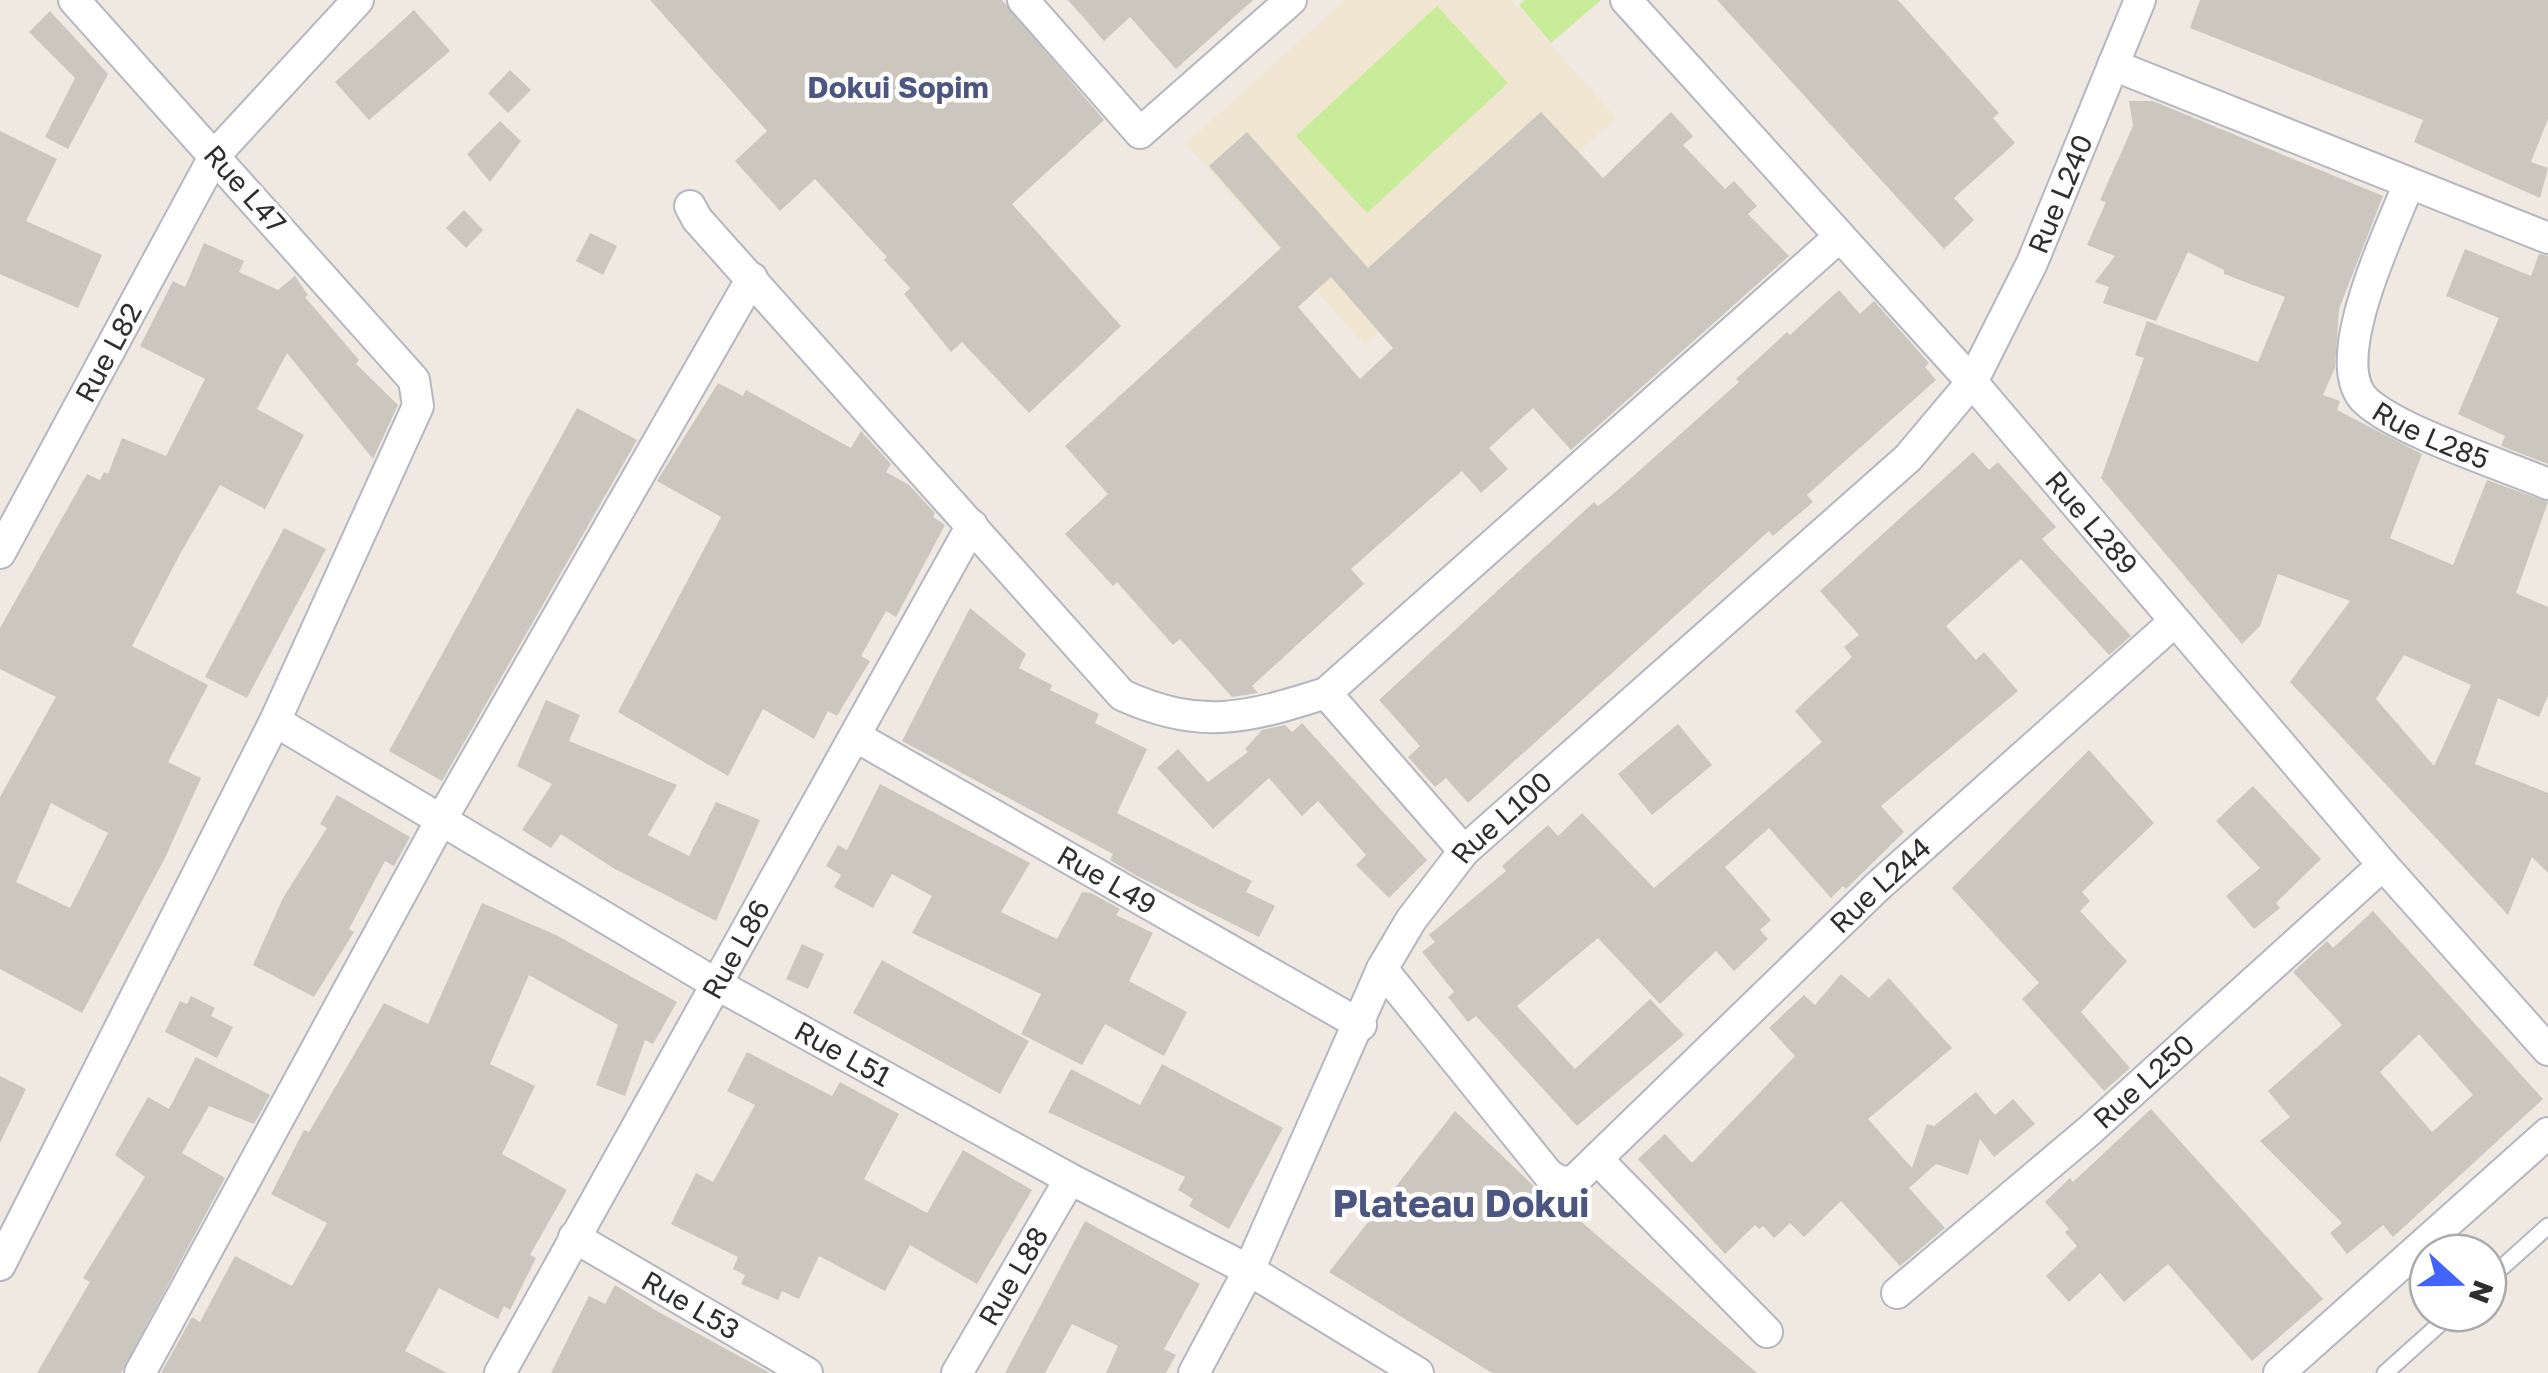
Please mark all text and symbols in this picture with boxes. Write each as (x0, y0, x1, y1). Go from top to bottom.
district label: Dokui Sopim (807, 69, 989, 105)
street label: Rue L240 (2021, 129, 2099, 258)
street label: Rue L47 (197, 138, 293, 239)
street label: Rue L82 (68, 297, 148, 408)
street label: Rue L285 (2366, 394, 2494, 476)
street label: Rue L289 (2039, 464, 2145, 581)
street label: Rue L100 (1444, 764, 1558, 870)
street label: Rue L244 (1823, 830, 1937, 940)
street label: Rue L49 (1052, 838, 1162, 921)
street label: Rue L86 (695, 893, 776, 1005)
street label: Rue L51 (789, 1014, 897, 1093)
street label: Rue L250 (2086, 1027, 2201, 1135)
district label: Plateau Dokui (1332, 1180, 1590, 1225)
street label: Rue L88 (971, 1221, 1055, 1331)
north arrow (2408, 1233, 2508, 1333)
street label: Rue L53 (636, 1263, 746, 1346)
text: N (2463, 1276, 2501, 1308)

